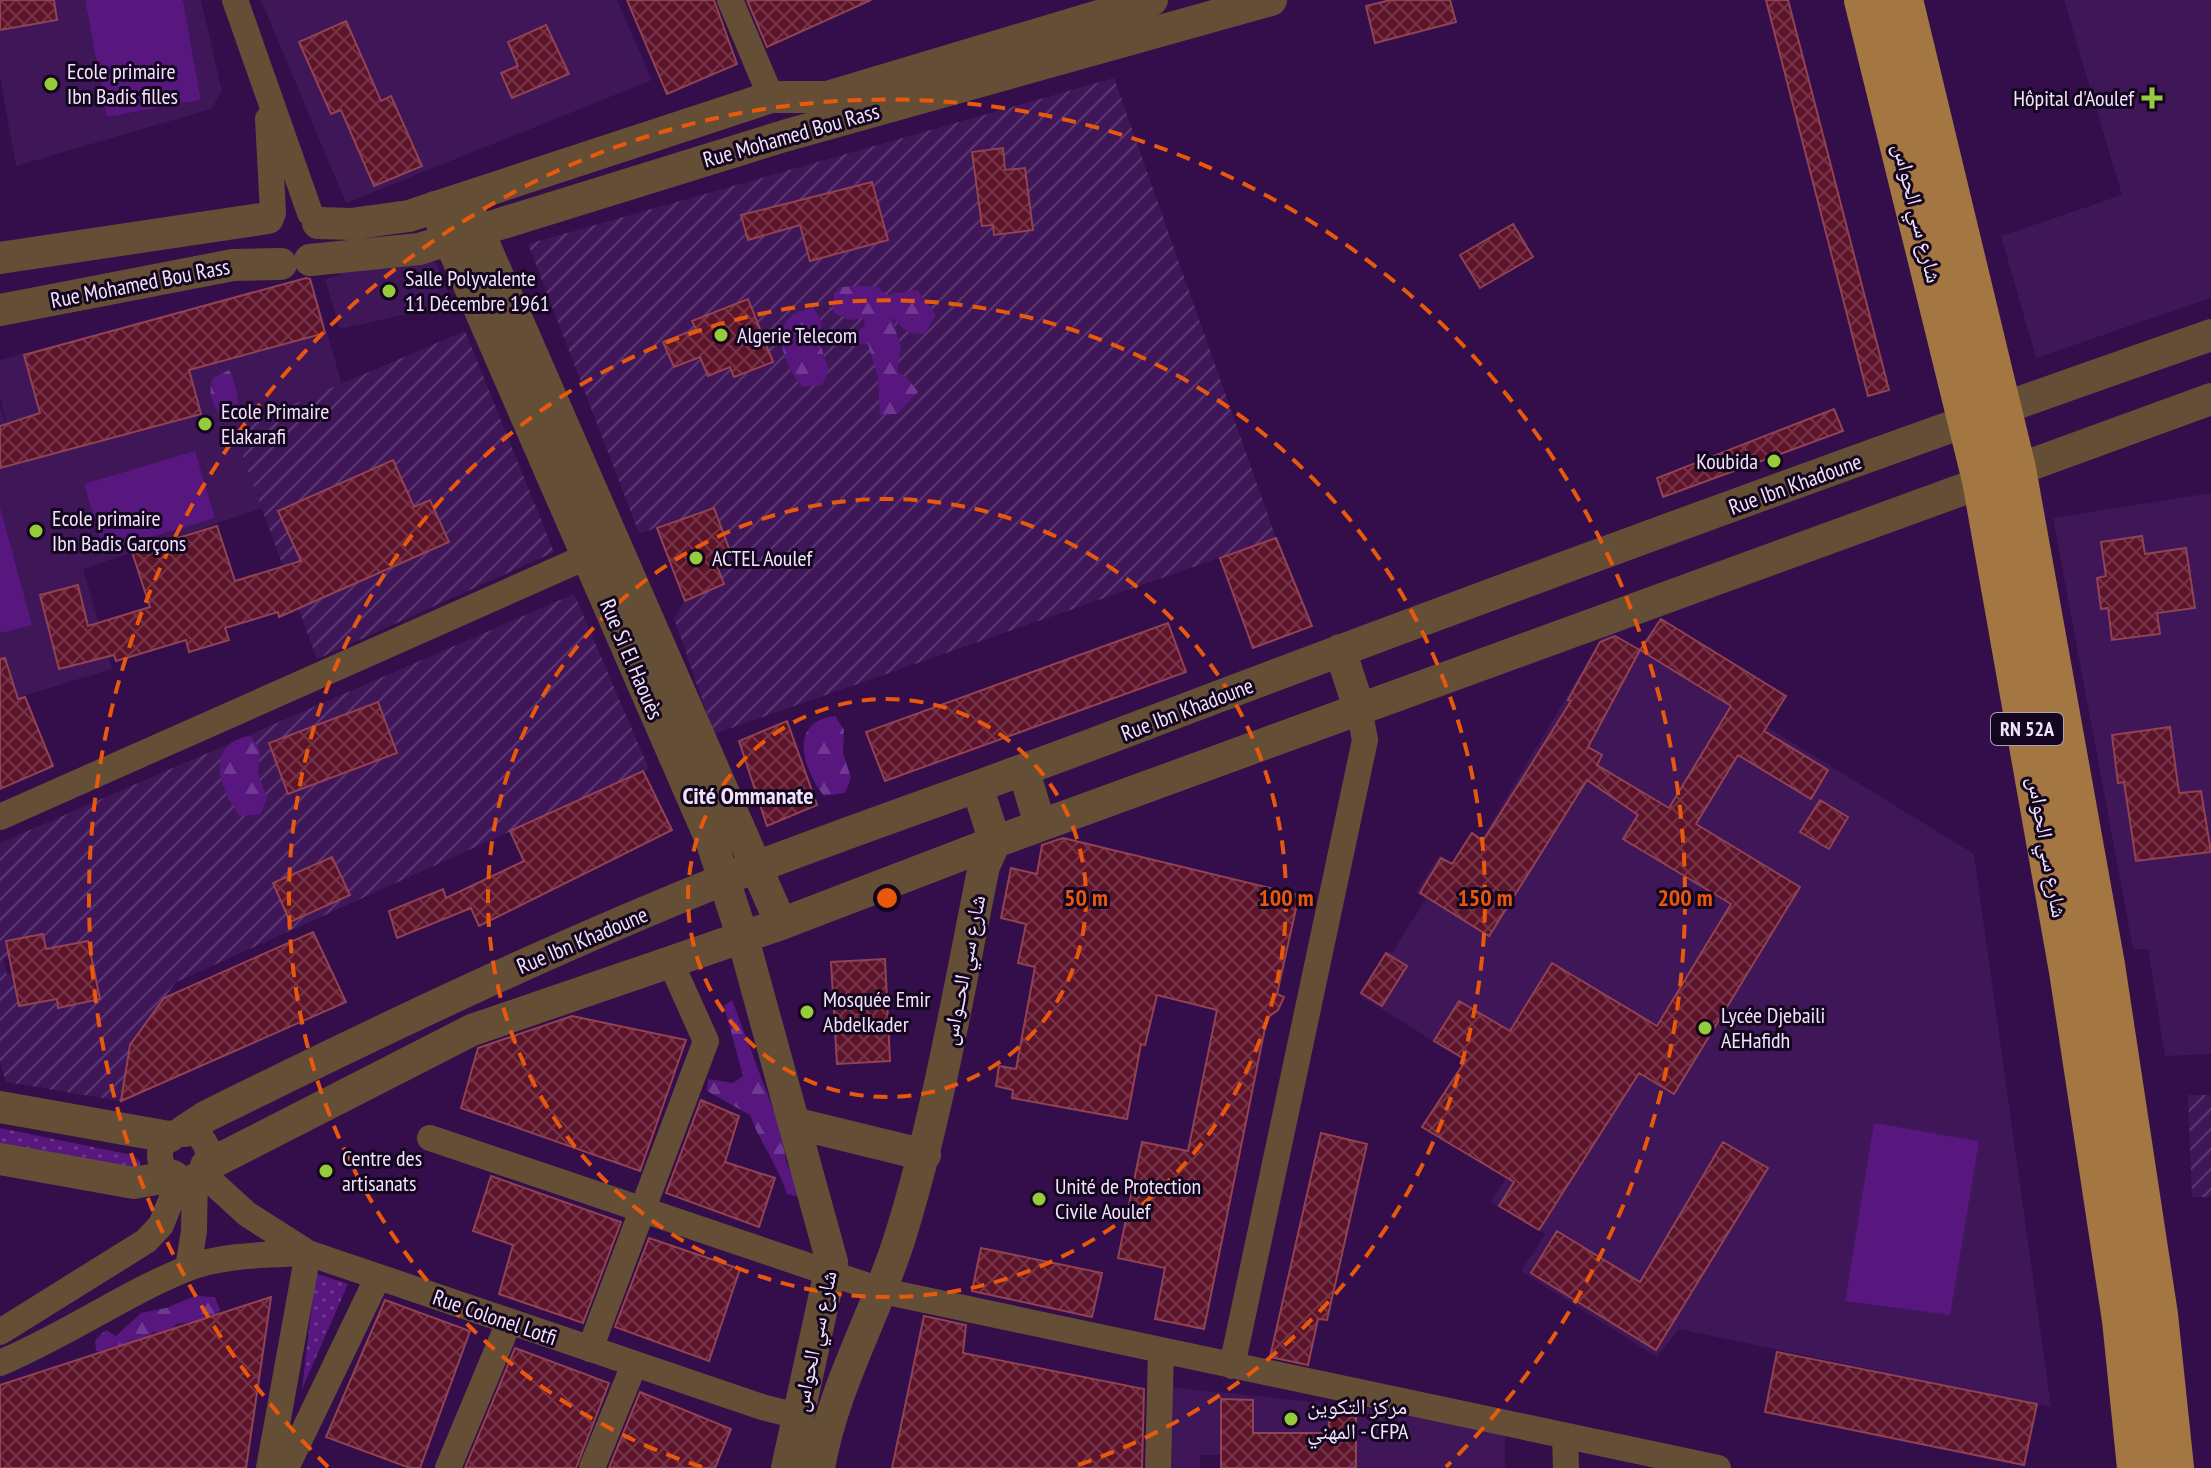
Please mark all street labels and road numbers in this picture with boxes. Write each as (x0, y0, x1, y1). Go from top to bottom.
street label: Rue Mohamed Bou Rass (700, 96, 882, 174)
street label: شارع سي الحواس (1884, 140, 1949, 287)
street label: Rue Mohamed Bou Rass (48, 252, 232, 314)
street label: Rue Ibn Khadoune (1725, 447, 1865, 521)
street label: Rue Si El Haouès (594, 595, 670, 723)
street label: Rue Ibn Khadoune (1117, 671, 1257, 747)
road number: RN 52A (1991, 713, 2063, 745)
street label: شارع سي الحواس (2018, 774, 2074, 921)
street label: شارع سي الحــواس (935, 893, 995, 1048)
street label: Rue Ibn Khadoune (512, 900, 652, 980)
street label: شارع سي الحواس (785, 1268, 846, 1415)
street label: Rue Colonel Lotfi (429, 1283, 561, 1351)

